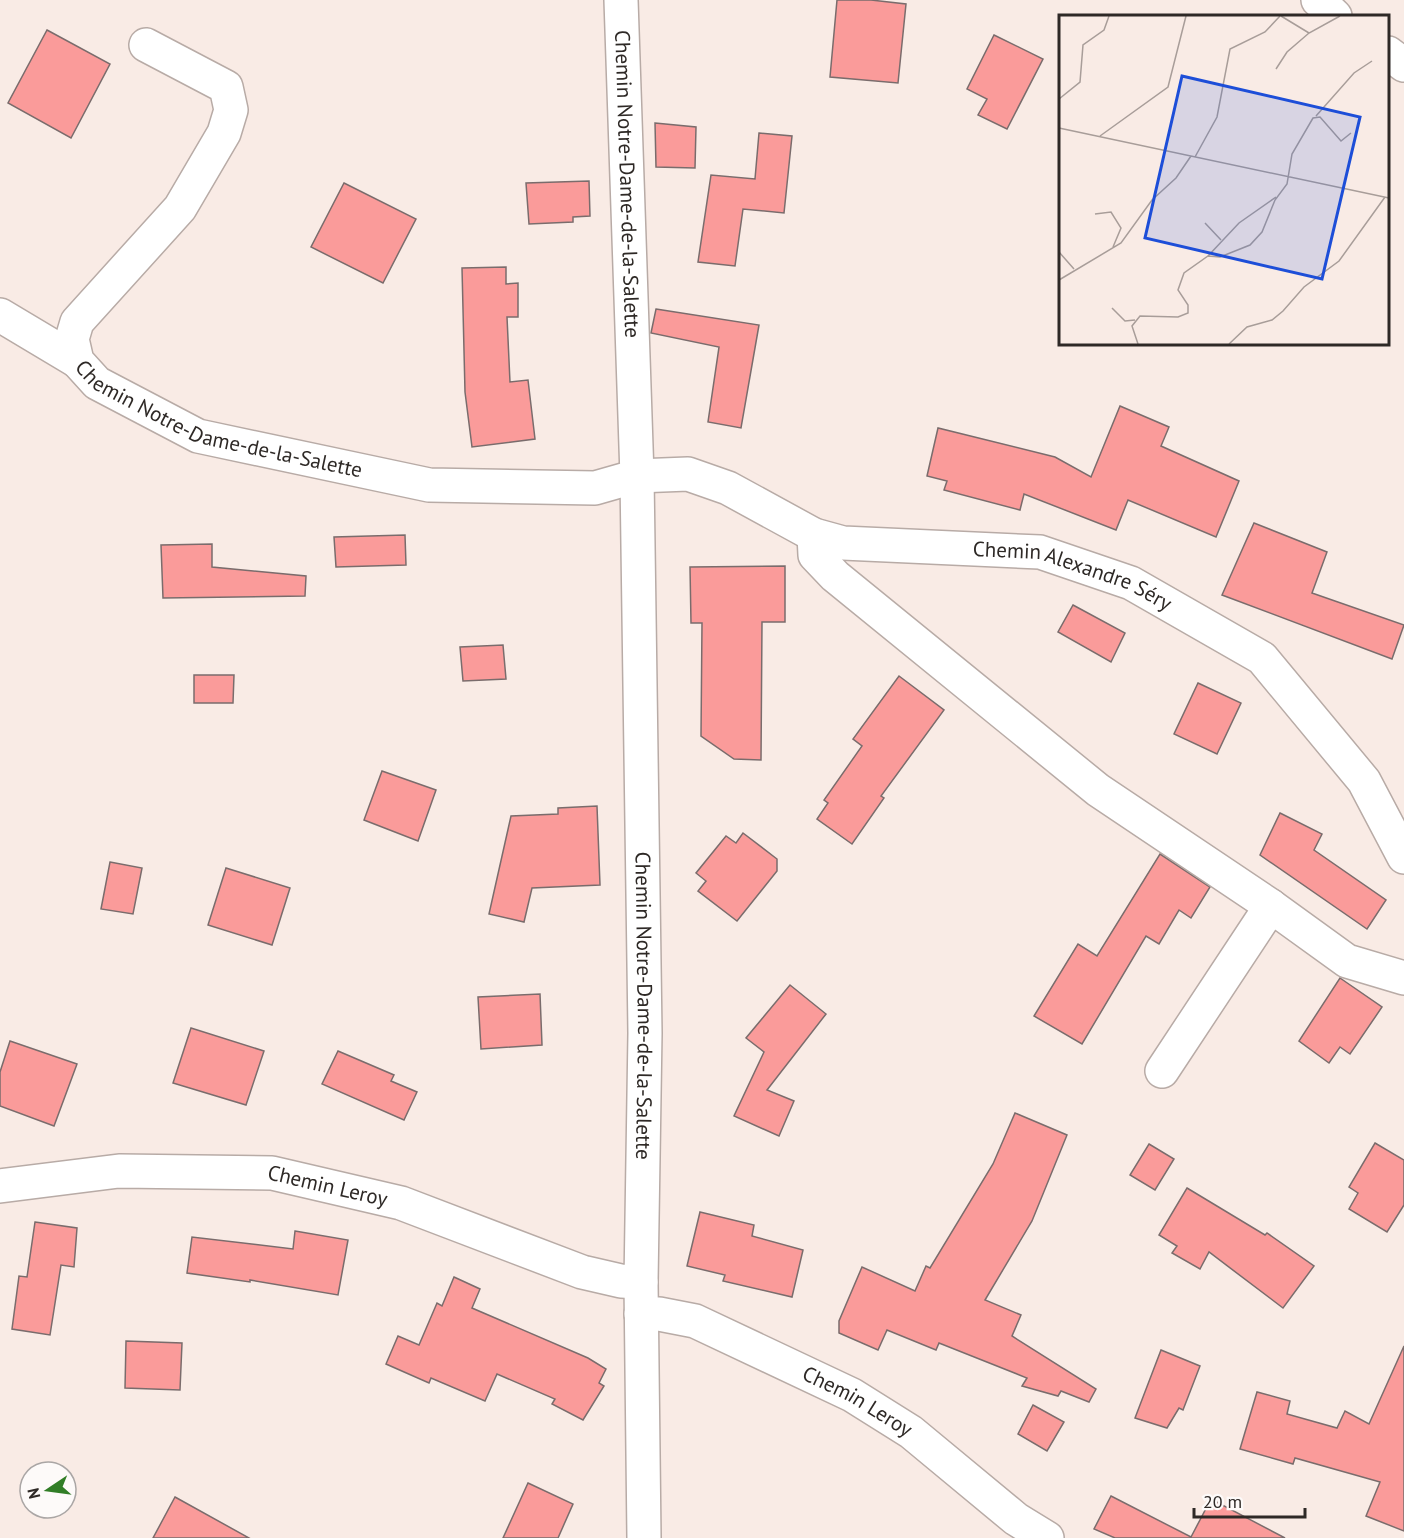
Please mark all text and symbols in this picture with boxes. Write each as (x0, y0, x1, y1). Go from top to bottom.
inset map (1059, 15, 1389, 345)
street label: Chemin Notre-Dame-de-la-Salette (609, 29, 646, 338)
street label: Chemin Notre-Dame-de-la-Salette (69, 354, 365, 483)
street label: Chemin Alexandre Séry (972, 535, 1177, 617)
street label: Chemin Notre-Dame-de-la-Salette (629, 851, 659, 1160)
street label: Chemin Leroy (265, 1158, 390, 1212)
street label: Chemin Leroy (798, 1360, 918, 1443)
north arrow (18, 1460, 78, 1520)
scale bar (1194, 1481, 1305, 1519)
text: N (22, 1486, 44, 1501)
text: 20 m (1203, 1490, 1242, 1513)

